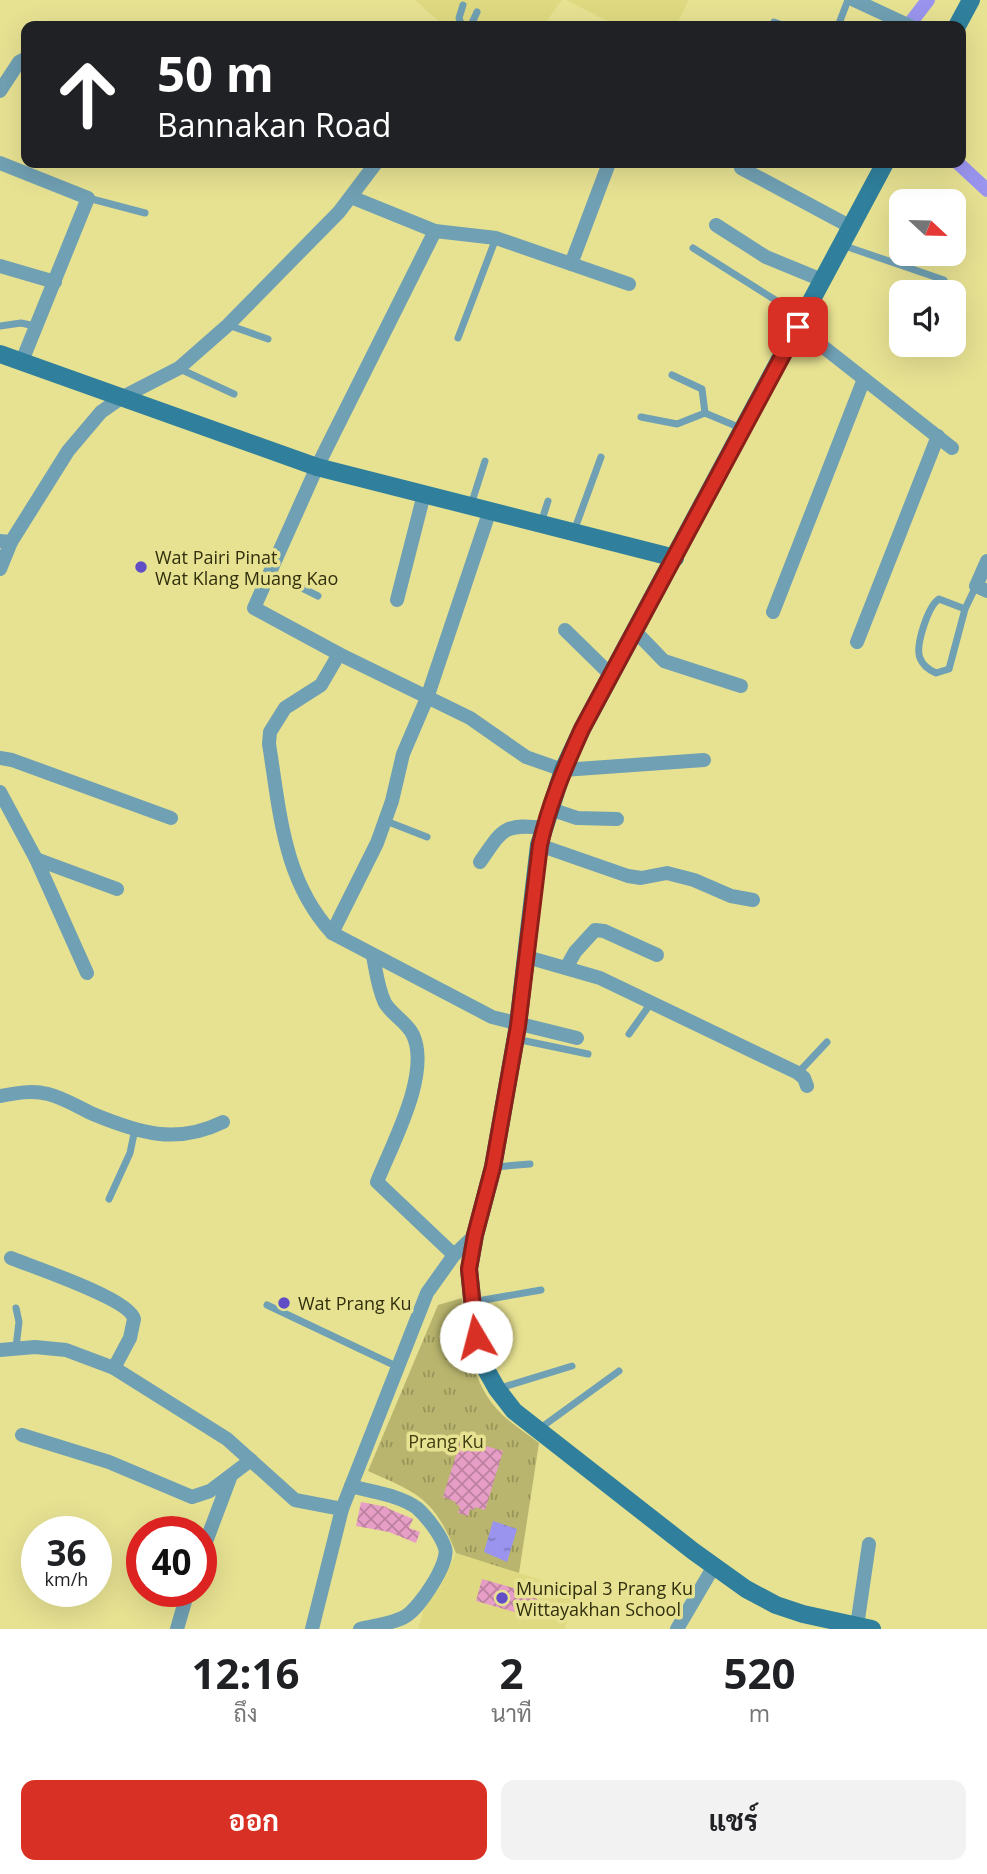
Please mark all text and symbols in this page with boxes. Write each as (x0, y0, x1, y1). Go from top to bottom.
text: 50 m (157, 40, 274, 106)
icon: ahead (42, 49, 133, 140)
text: Bannakan Road (157, 103, 391, 146)
north arrow (889, 189, 966, 266)
map controls (889, 189, 966, 357)
button: sound (889, 280, 966, 357)
pin (768, 297, 828, 357)
icon: arrive (779, 308, 817, 346)
place label: Wat Pairi Pinat Wat Klang Muang Kao (155, 545, 338, 590)
marker: Wat Pairi Pinat Wat Klang Muang Kao (133, 559, 149, 575)
place label: Wat Prang Ku (298, 1291, 411, 1315)
marker: Wat Prang Ku (276, 1295, 292, 1311)
position arrow (439, 1300, 513, 1374)
park label: Prang Ku (408, 1429, 484, 1453)
speed limit sign: 40 (126, 1516, 217, 1607)
text: 36 (46, 1529, 87, 1576)
text: km/h (45, 1567, 88, 1591)
place label: Municipal 3 Prang Ku Wittayakhan School (516, 1576, 693, 1621)
marker: Municipal 3 Prang Ku Wittayakhan School (494, 1590, 510, 1606)
text: 12:16 (191, 1644, 300, 1701)
text: 2 (499, 1644, 523, 1701)
text: 520 (723, 1644, 795, 1701)
text: ถึง (234, 1697, 257, 1729)
text: นาที (491, 1697, 532, 1729)
text: m (749, 1697, 770, 1729)
button: ออก (21, 1780, 487, 1860)
button: แชร์ (501, 1780, 966, 1860)

